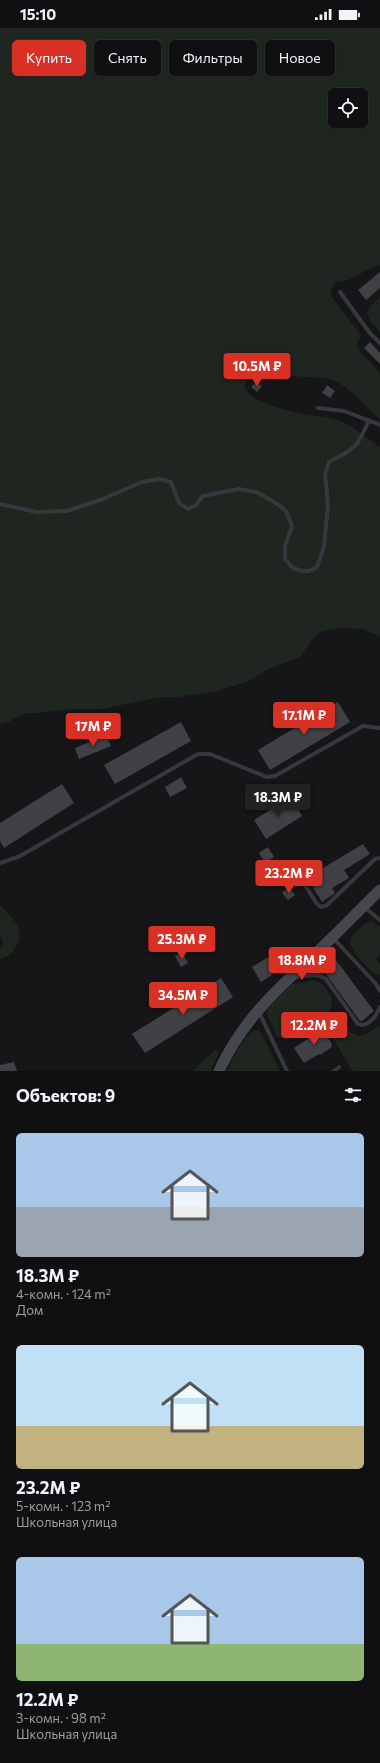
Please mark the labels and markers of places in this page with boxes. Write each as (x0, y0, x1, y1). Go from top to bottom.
pin: 10.5M ₽ (220, 353, 294, 387)
pin: 17.1M ₽ (267, 702, 341, 736)
pin: 17M ₽ (65, 713, 121, 747)
pin: 18.3M ₽ (241, 784, 315, 818)
pin: 23.2M ₽ (252, 860, 326, 894)
pin: 25.3M ₽ (145, 926, 219, 960)
pin: 18.8M ₽ (265, 947, 339, 981)
pin: 34.5M ₽ (146, 982, 220, 1016)
pin: 12.2M ₽ (277, 1012, 351, 1046)

